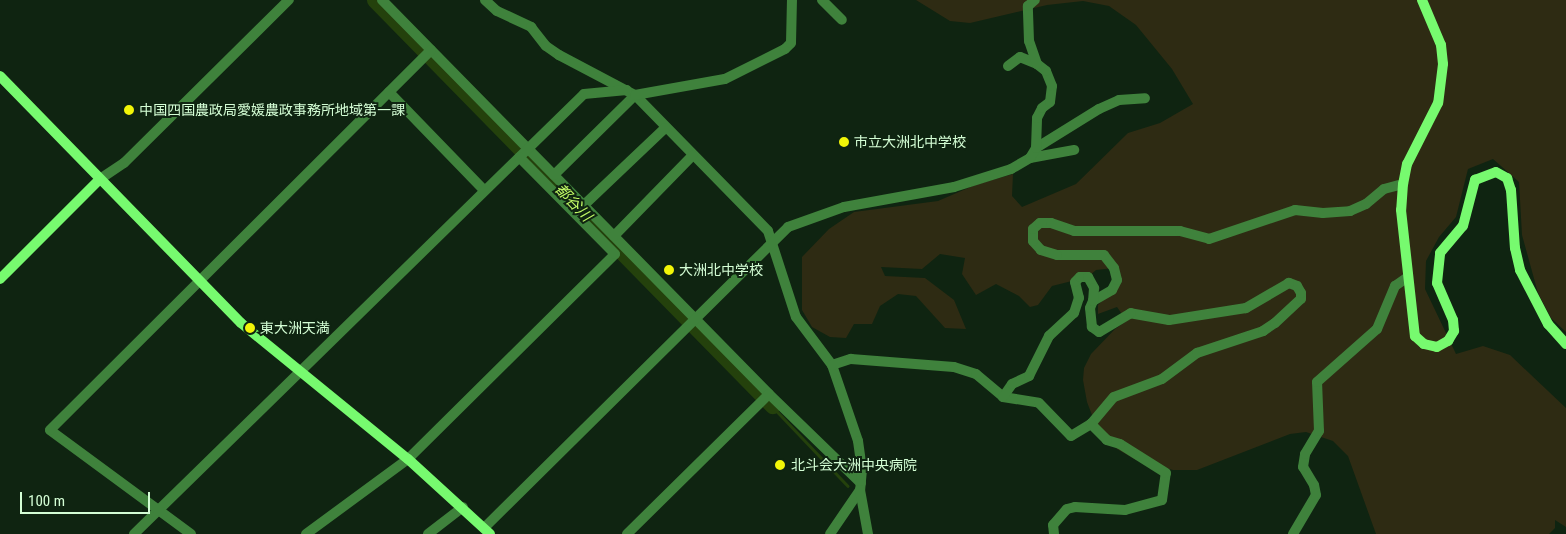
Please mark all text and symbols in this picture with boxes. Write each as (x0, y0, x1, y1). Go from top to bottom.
place label: 中国四国農政局愛媛農政事務所地域第一課 (139, 102, 405, 118)
marker: 中国四国農政局愛媛農政事務所地域第一課 (123, 104, 135, 116)
place label: 市立大洲北中学校 (854, 134, 966, 150)
marker: 市立大洲北中学校 (838, 136, 850, 148)
water label: 都谷川 (551, 181, 595, 225)
place label: 大洲北中学校 (679, 262, 763, 278)
marker: 大洲北中学校 (663, 264, 675, 276)
place label: 東大洲天満 (260, 320, 330, 336)
marker: 東大洲天満 (244, 322, 256, 334)
place label: 北斗会大洲中央病院 (791, 457, 917, 473)
marker: 北斗会大洲中央病院 (773, 458, 787, 472)
scale bar (22, 482, 152, 514)
text: 100 m (28, 492, 65, 510)

